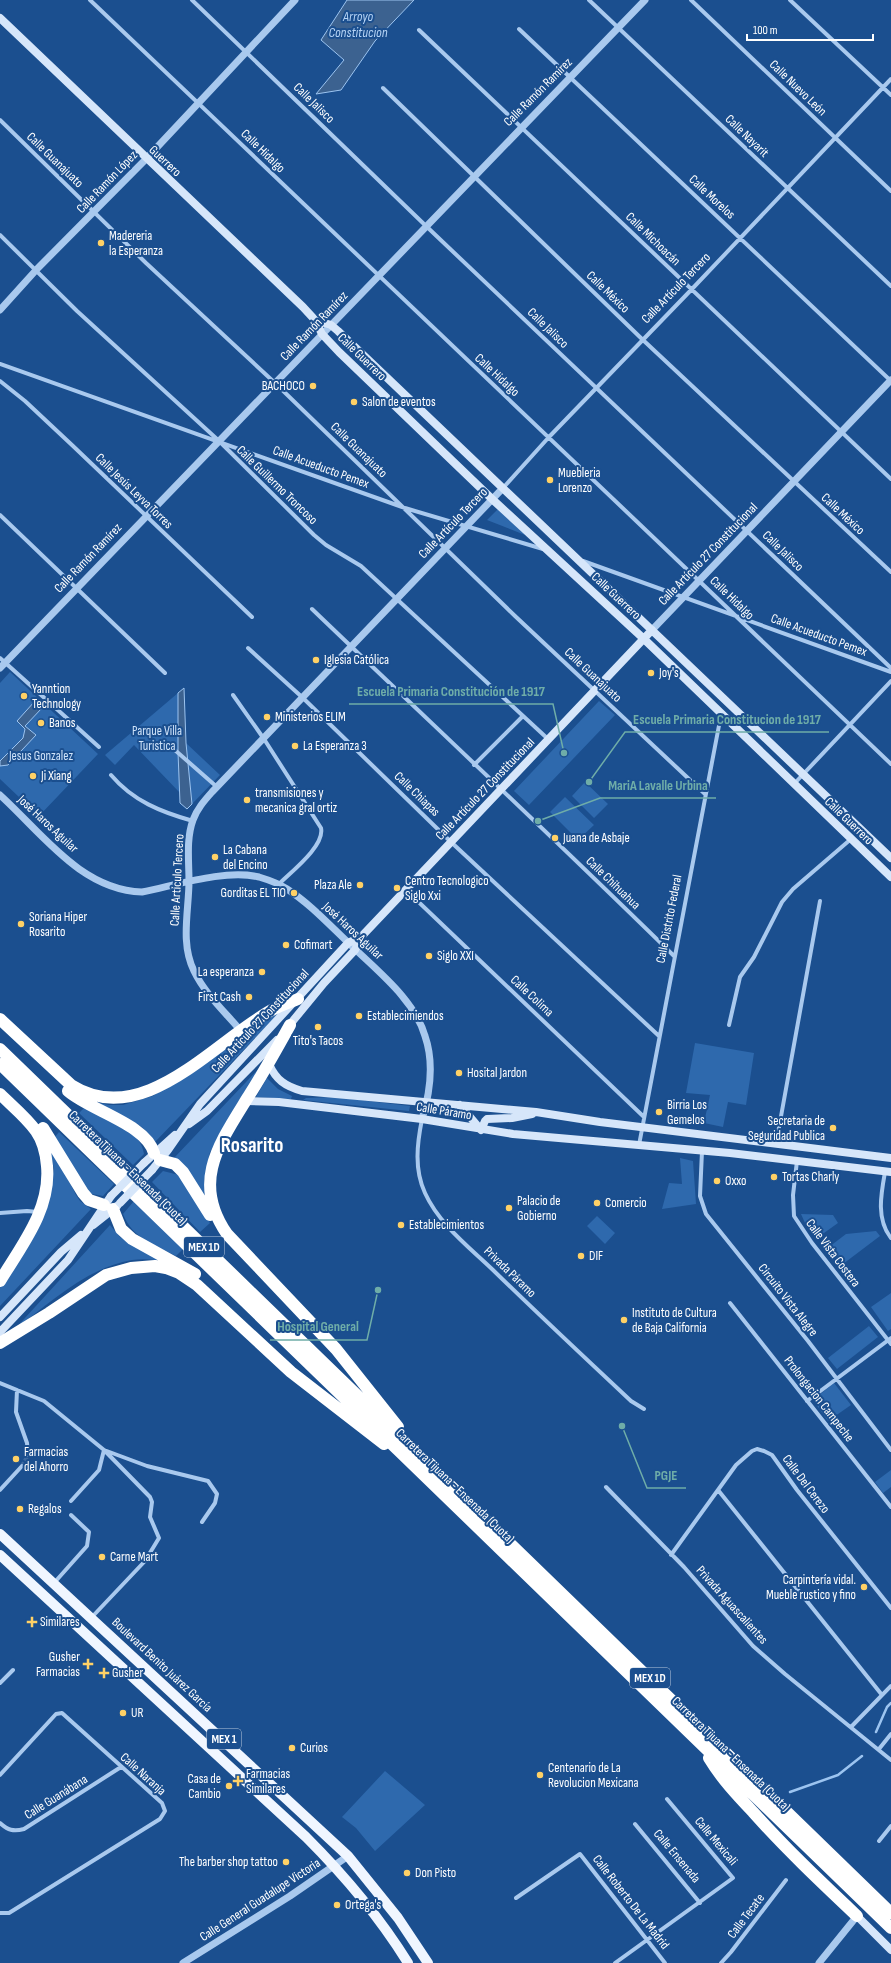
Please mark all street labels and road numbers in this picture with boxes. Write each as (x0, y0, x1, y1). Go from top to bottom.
street label: Calle Ramón Ramírez (500, 54, 576, 130)
street label: Calle Nuevo León (766, 57, 830, 119)
street label: Calle Jalisco (290, 79, 338, 127)
street label: Calle Nayarit (722, 111, 772, 161)
street label: Calle Hidalgo (237, 126, 289, 176)
street label: Calle Guanajuato (23, 129, 87, 191)
street label: Guerrero (145, 142, 185, 180)
street label: Calle Ramón López (73, 147, 141, 217)
street label: Calle Morelos (685, 172, 739, 223)
street label: Calle Michoacán (622, 209, 684, 269)
street label: Calle Artículo Tercero (638, 249, 714, 327)
street label: Calle México (583, 268, 633, 316)
street label: Calle Ramón Ramírez (277, 288, 351, 364)
street label: Calle Jalisco (524, 304, 572, 352)
street label: Calle Guerrero (334, 330, 390, 384)
street label: Calle Hidalgo (471, 350, 523, 400)
street label: Calle Guanajuato (327, 419, 391, 481)
street label: Calle Guillermo Troncoso (233, 442, 321, 528)
street label: Calle Acueducto Pemex (271, 442, 371, 492)
street label: Calle Jesús Leyva Torres (92, 450, 176, 532)
street label: Calle Artículo Tercero (415, 484, 491, 562)
street label: Calle México (818, 490, 868, 538)
street label: Calle Artículo 27 Constitucional (655, 500, 761, 608)
street label: Calle Ramón Ramírez (51, 520, 125, 596)
street label: Calle Jalisco (759, 527, 807, 575)
street label: Calle Guerrero (588, 569, 644, 623)
street label: Calle Hidalgo (706, 573, 758, 623)
street label: Calle Acueducto Pemex (769, 610, 869, 660)
street label: Calle Guanajuato (561, 644, 625, 706)
street label: Calle Artículo 27 Constitucional (432, 735, 538, 843)
street label: Calle Chiapas (391, 768, 443, 820)
street label: José Haros Aguilar (14, 791, 82, 856)
street label: Calle Guerrero (821, 794, 877, 848)
street label: Calle Artículo Tercero (167, 834, 187, 926)
street label: Calle Chihuahua (582, 853, 644, 913)
street label: Calle Distrito Federal (653, 873, 685, 965)
street label: José Haros Aguilar (319, 898, 387, 963)
street label: Calle Artículo 27 Constitucional (208, 966, 312, 1076)
street label: Calle Colima (507, 972, 557, 1020)
street label: Calle Páramo (415, 1099, 473, 1123)
street label: Carretera Tijuana - Ensenada (Cuota) (65, 1107, 191, 1229)
street label: Calle Vista Costera (802, 1216, 864, 1290)
road number: MEX 1D (184, 1237, 224, 1257)
street label: Privada Páramo (481, 1243, 539, 1301)
street label: Circuito Vista Alegre (755, 1260, 821, 1340)
street label: Prolongacion Campeche (781, 1353, 857, 1445)
street label: Carretera Tijuana - Ensenada (Cuota) (392, 1425, 518, 1547)
street label: Calle Del Cerezo (779, 1451, 833, 1517)
street label: Privada Aguascalientes (693, 1563, 772, 1648)
street label: Boulevard Benito Juárez García (108, 1614, 216, 1716)
road number: MEX 1D (630, 1668, 670, 1688)
street label: Carretera Tijuana - Ensenada (Cuota) (668, 1693, 794, 1815)
road number: MEX 1 (207, 1729, 241, 1749)
street label: Calle Naranja (117, 1749, 169, 1799)
street label: Calle Guanábana (21, 1771, 91, 1823)
street label: Calle Mexicali (691, 1813, 741, 1869)
street label: Calle Ensenada (650, 1826, 704, 1886)
street label: Calle Roberto De La Madrid (589, 1852, 673, 1952)
street label: Calle General Guadalupe Victoria (197, 1855, 323, 1945)
street label: Calle Tecate (724, 1890, 768, 1942)

